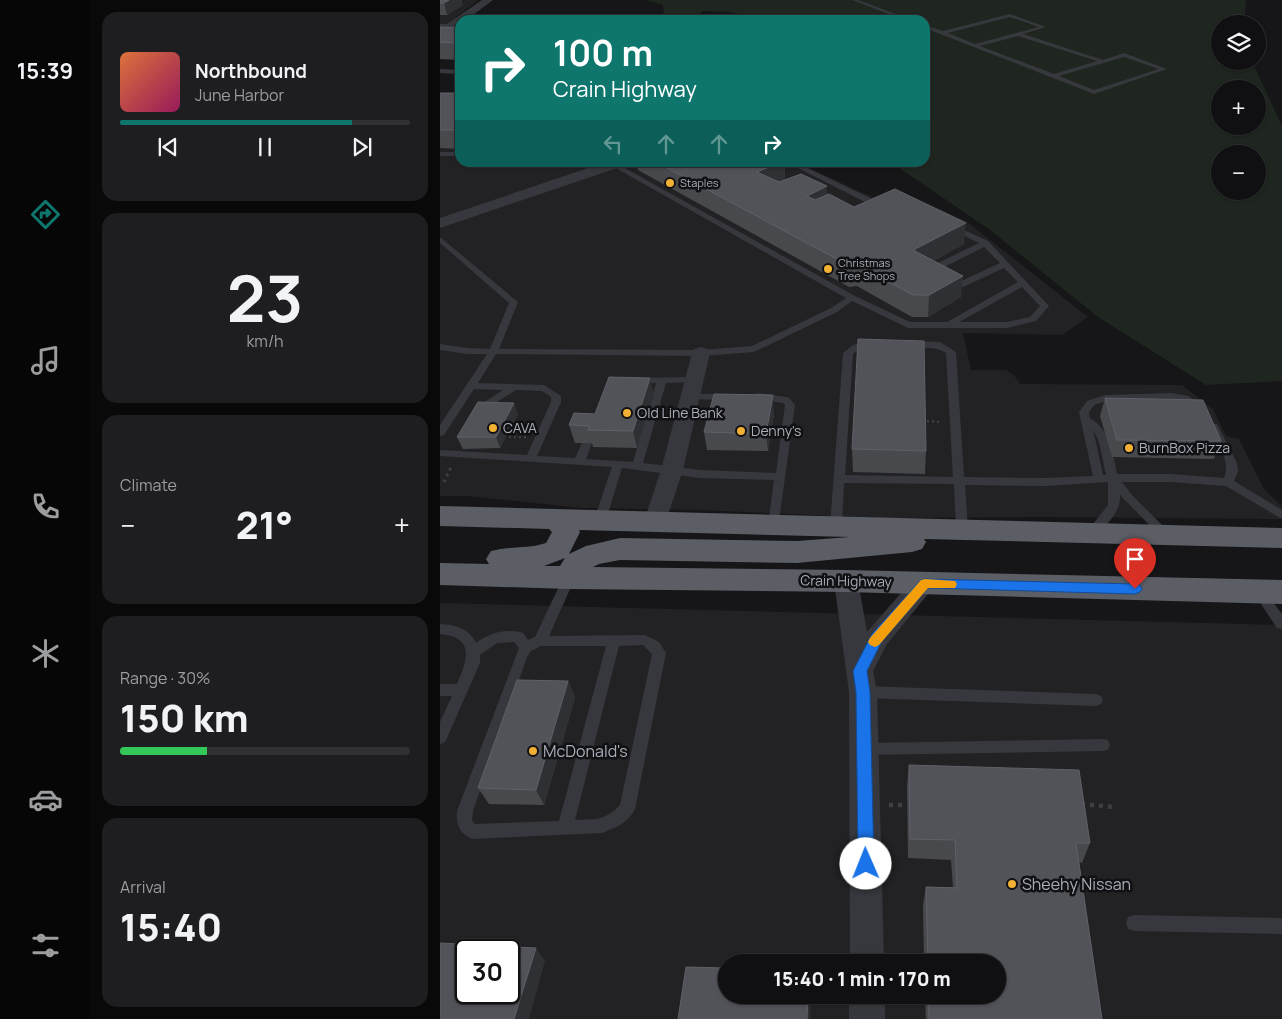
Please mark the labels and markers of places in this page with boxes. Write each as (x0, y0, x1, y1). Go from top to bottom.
place label: Staples (680, 175, 719, 190)
marker: Staples (664, 177, 676, 189)
place label: Christmas Tree Shops (838, 255, 895, 283)
marker: Christmas Tree Shops (822, 263, 834, 275)
place label: Old Line Bank (637, 403, 724, 422)
marker: Old Line Bank (621, 407, 633, 419)
place label: CAVA (503, 418, 537, 437)
place label: Denny's (751, 421, 801, 440)
marker: CAVA (487, 422, 499, 434)
marker: Denny's (735, 425, 747, 437)
place label: BurnBox Pizza (1139, 438, 1230, 457)
marker: BurnBox Pizza (1123, 442, 1135, 454)
pin (1114, 538, 1156, 589)
place label: McDonald's (543, 740, 628, 762)
marker: McDonald's (527, 745, 539, 757)
place label: Sheehy Nissan (1022, 873, 1131, 895)
marker: Sheehy Nissan (1006, 878, 1018, 890)

